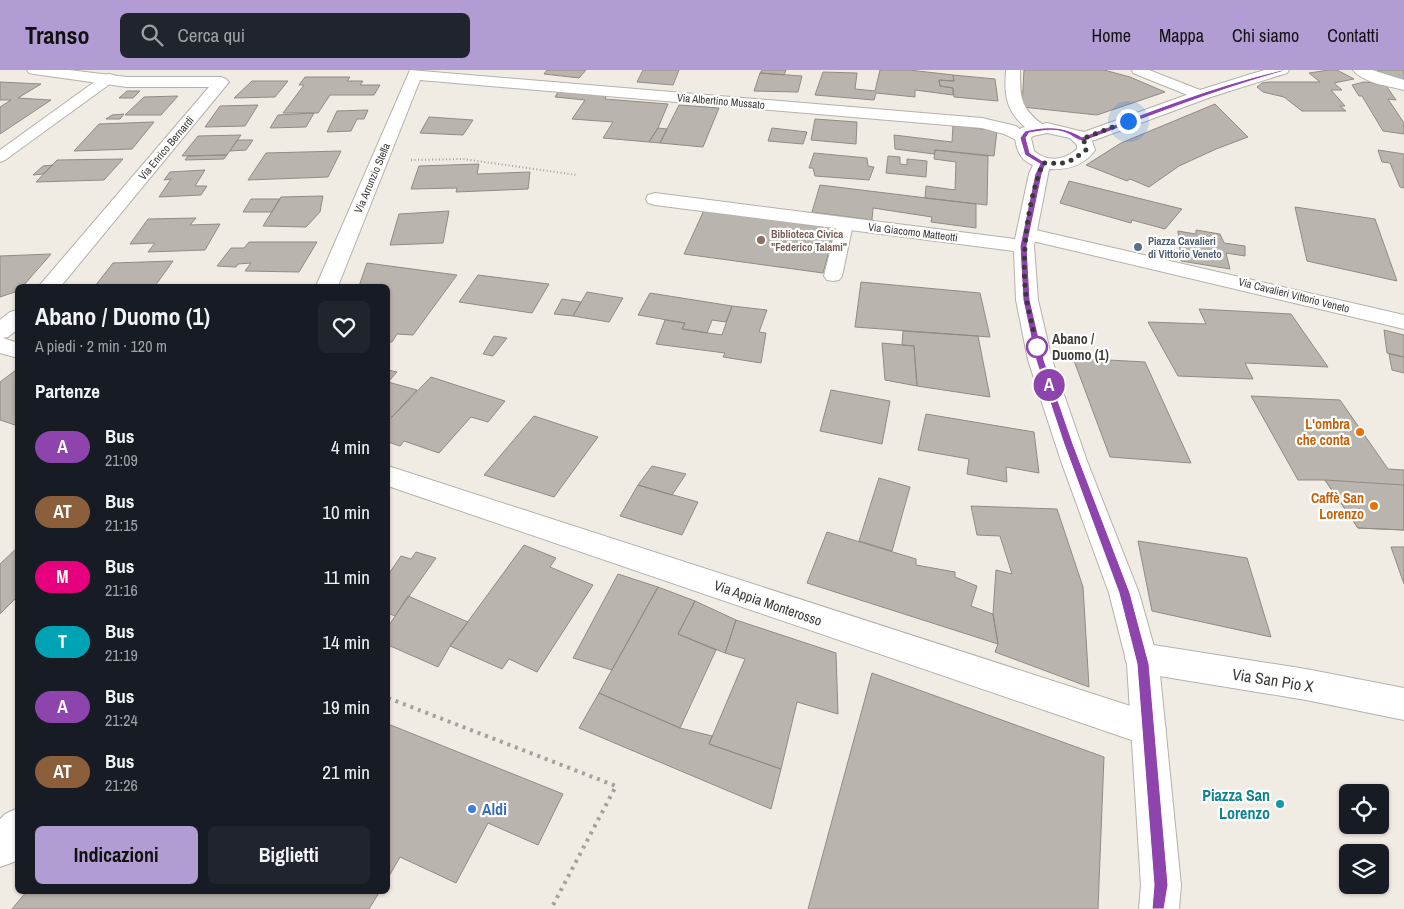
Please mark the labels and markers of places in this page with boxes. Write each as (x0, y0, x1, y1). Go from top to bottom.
place label: Biblioteca Civica "Federico Talami" (771, 227, 847, 254)
marker: Biblioteca Civica "Federico Talami" (755, 234, 767, 246)
place label: Piazza Cavalieri di Vittorio Veneto (1148, 234, 1222, 261)
marker: Piazza Cavalieri di Vittorio Veneto (1132, 241, 1144, 253)
place label: Abano / Duomo (1) (1052, 330, 1109, 364)
marker: Abano / Duomo (1) (1026, 336, 1048, 358)
place label: L'ombra che conta (1296, 415, 1351, 449)
marker: L'ombra che conta (1354, 426, 1366, 438)
place label: Caffè San Lorenzo (1311, 489, 1364, 523)
marker: Caffè San Lorenzo (1368, 500, 1380, 512)
place label: Piazza San Lorenzo (1202, 784, 1270, 824)
place label: Aldi (482, 798, 507, 820)
marker: Piazza San Lorenzo (1274, 798, 1286, 810)
marker: Aldi (466, 803, 478, 815)

